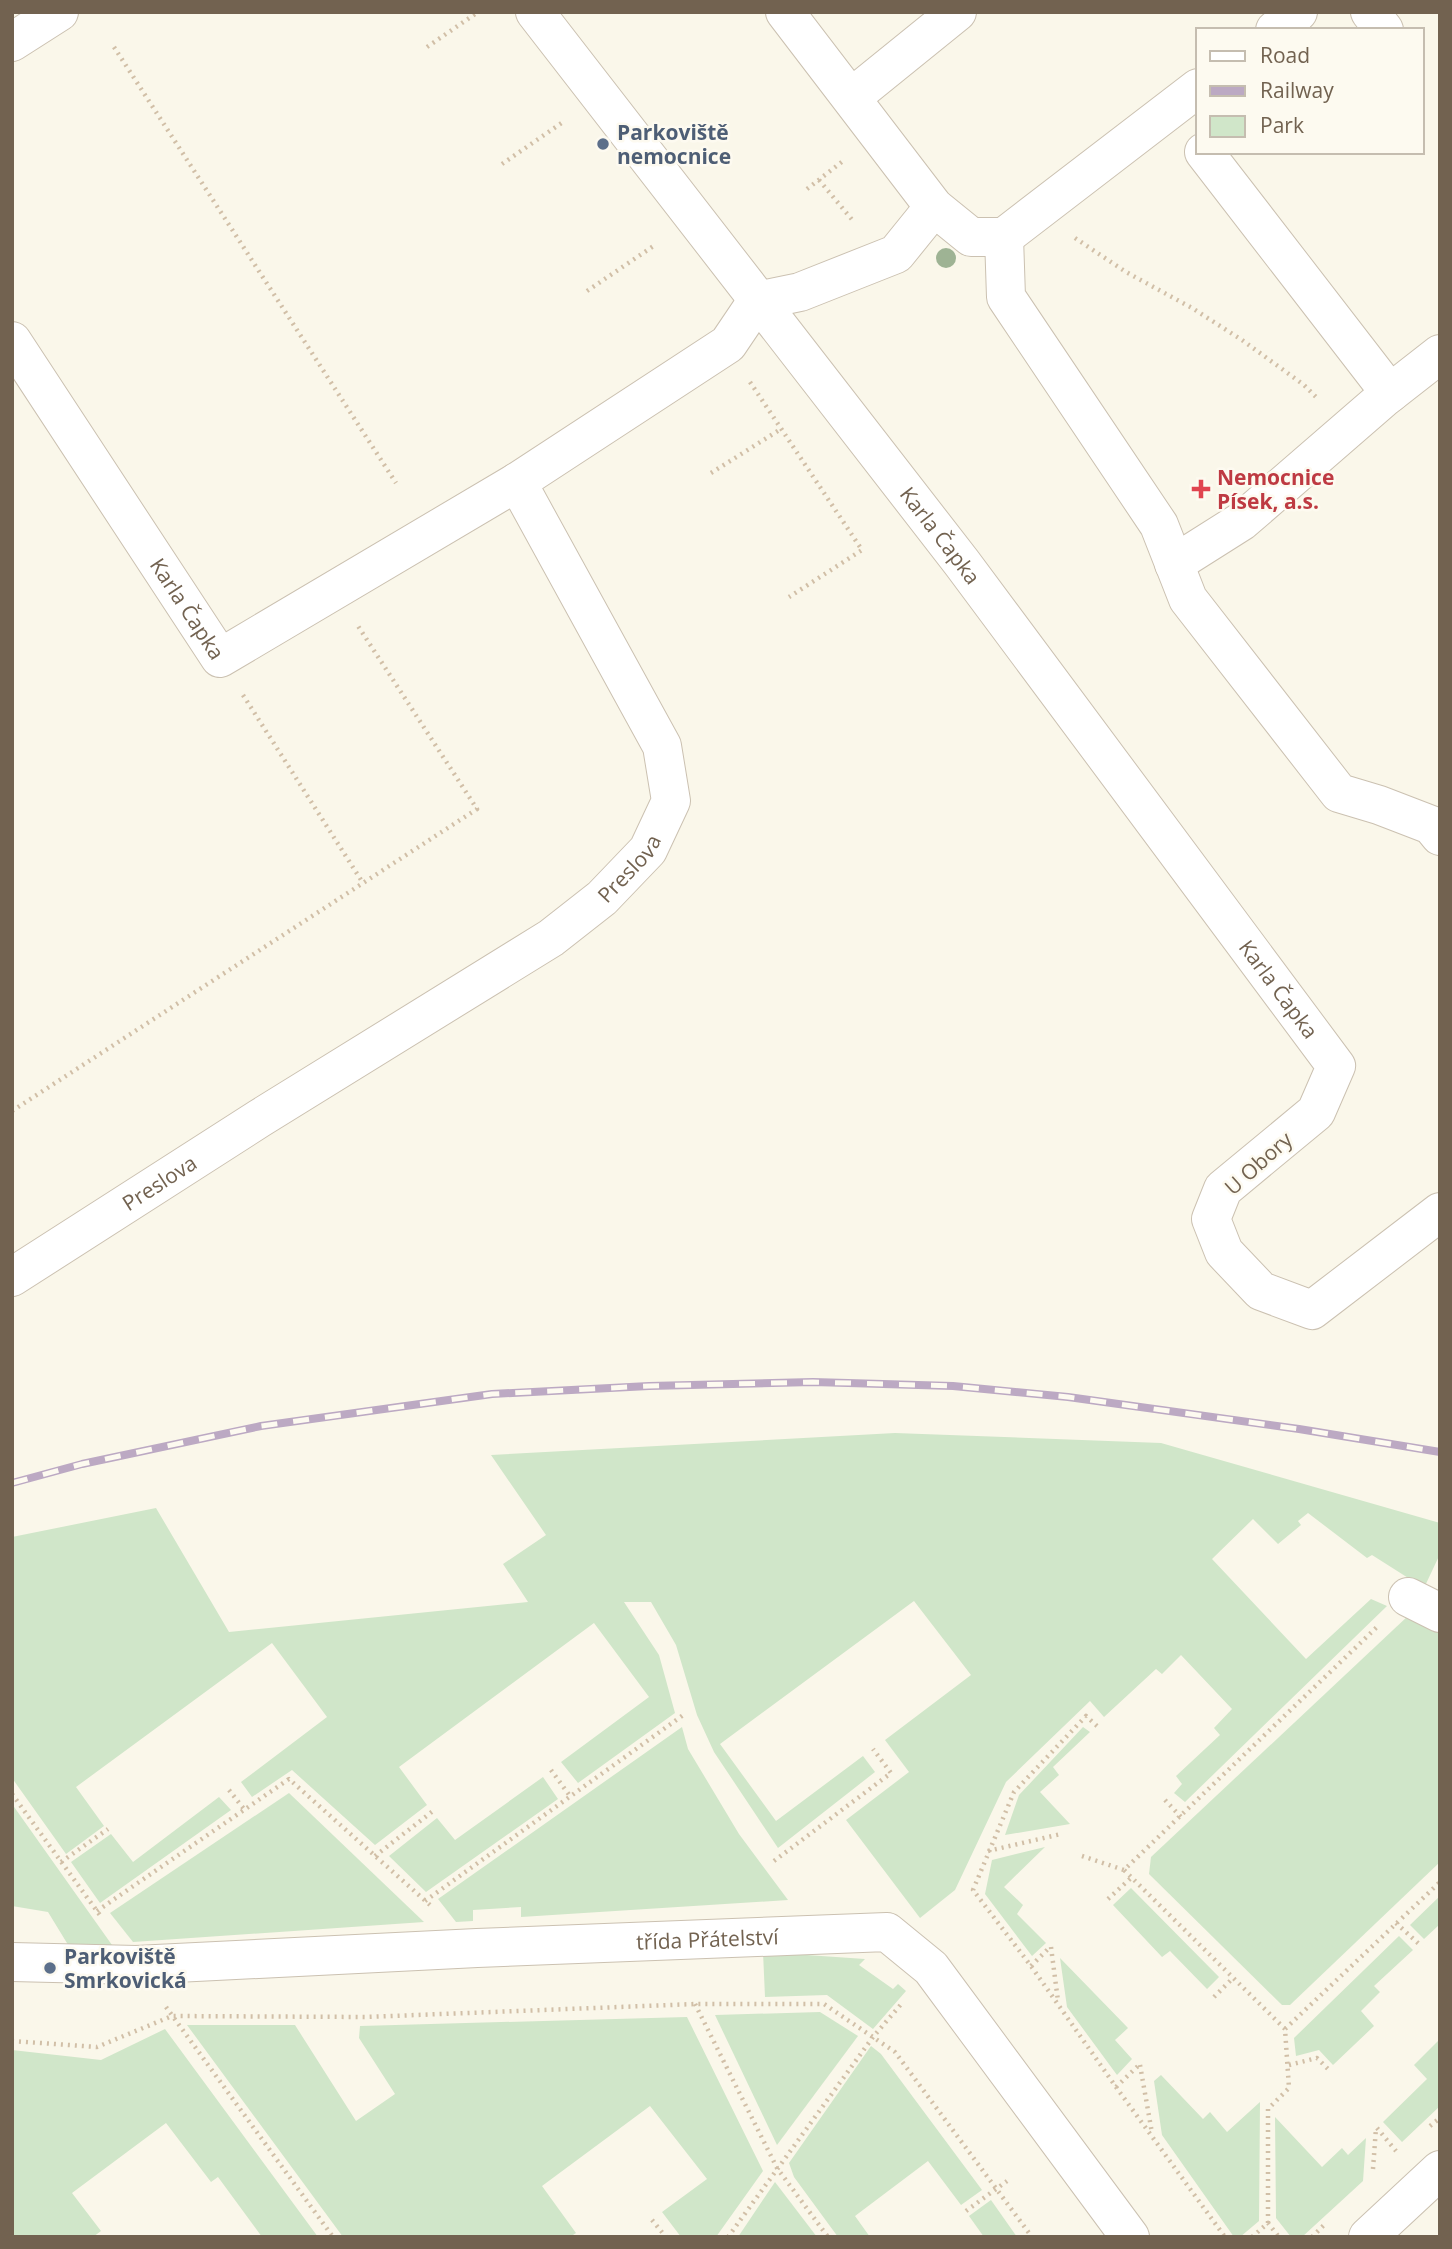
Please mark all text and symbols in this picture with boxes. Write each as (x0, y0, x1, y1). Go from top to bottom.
legend (1196, 28, 1424, 154)
text: Road (1260, 41, 1310, 69)
text: Railway (1260, 76, 1334, 104)
text: Park (1260, 111, 1304, 139)
place label: Parkoviště nemocnice (617, 118, 731, 170)
marker: Parkoviště nemocnice (595, 136, 611, 152)
place label: Nemocnice Písek, a.s. (1217, 463, 1334, 515)
marker: Nemocnice Písek, a.s. (1191, 479, 1211, 499)
street label: Karla Čapka (894, 481, 987, 590)
street label: Karla Čapka (144, 552, 231, 665)
street label: Preslova (591, 830, 667, 909)
street label: Karla Čapka (1233, 934, 1325, 1044)
street label: U Obory (1218, 1125, 1298, 1201)
street label: Preslova (117, 1148, 202, 1217)
street label: třída Přátelství (636, 1922, 780, 1956)
place label: Parkoviště Smrkovická (64, 1942, 187, 1994)
marker: Parkoviště Smrkovická (42, 1960, 58, 1976)

